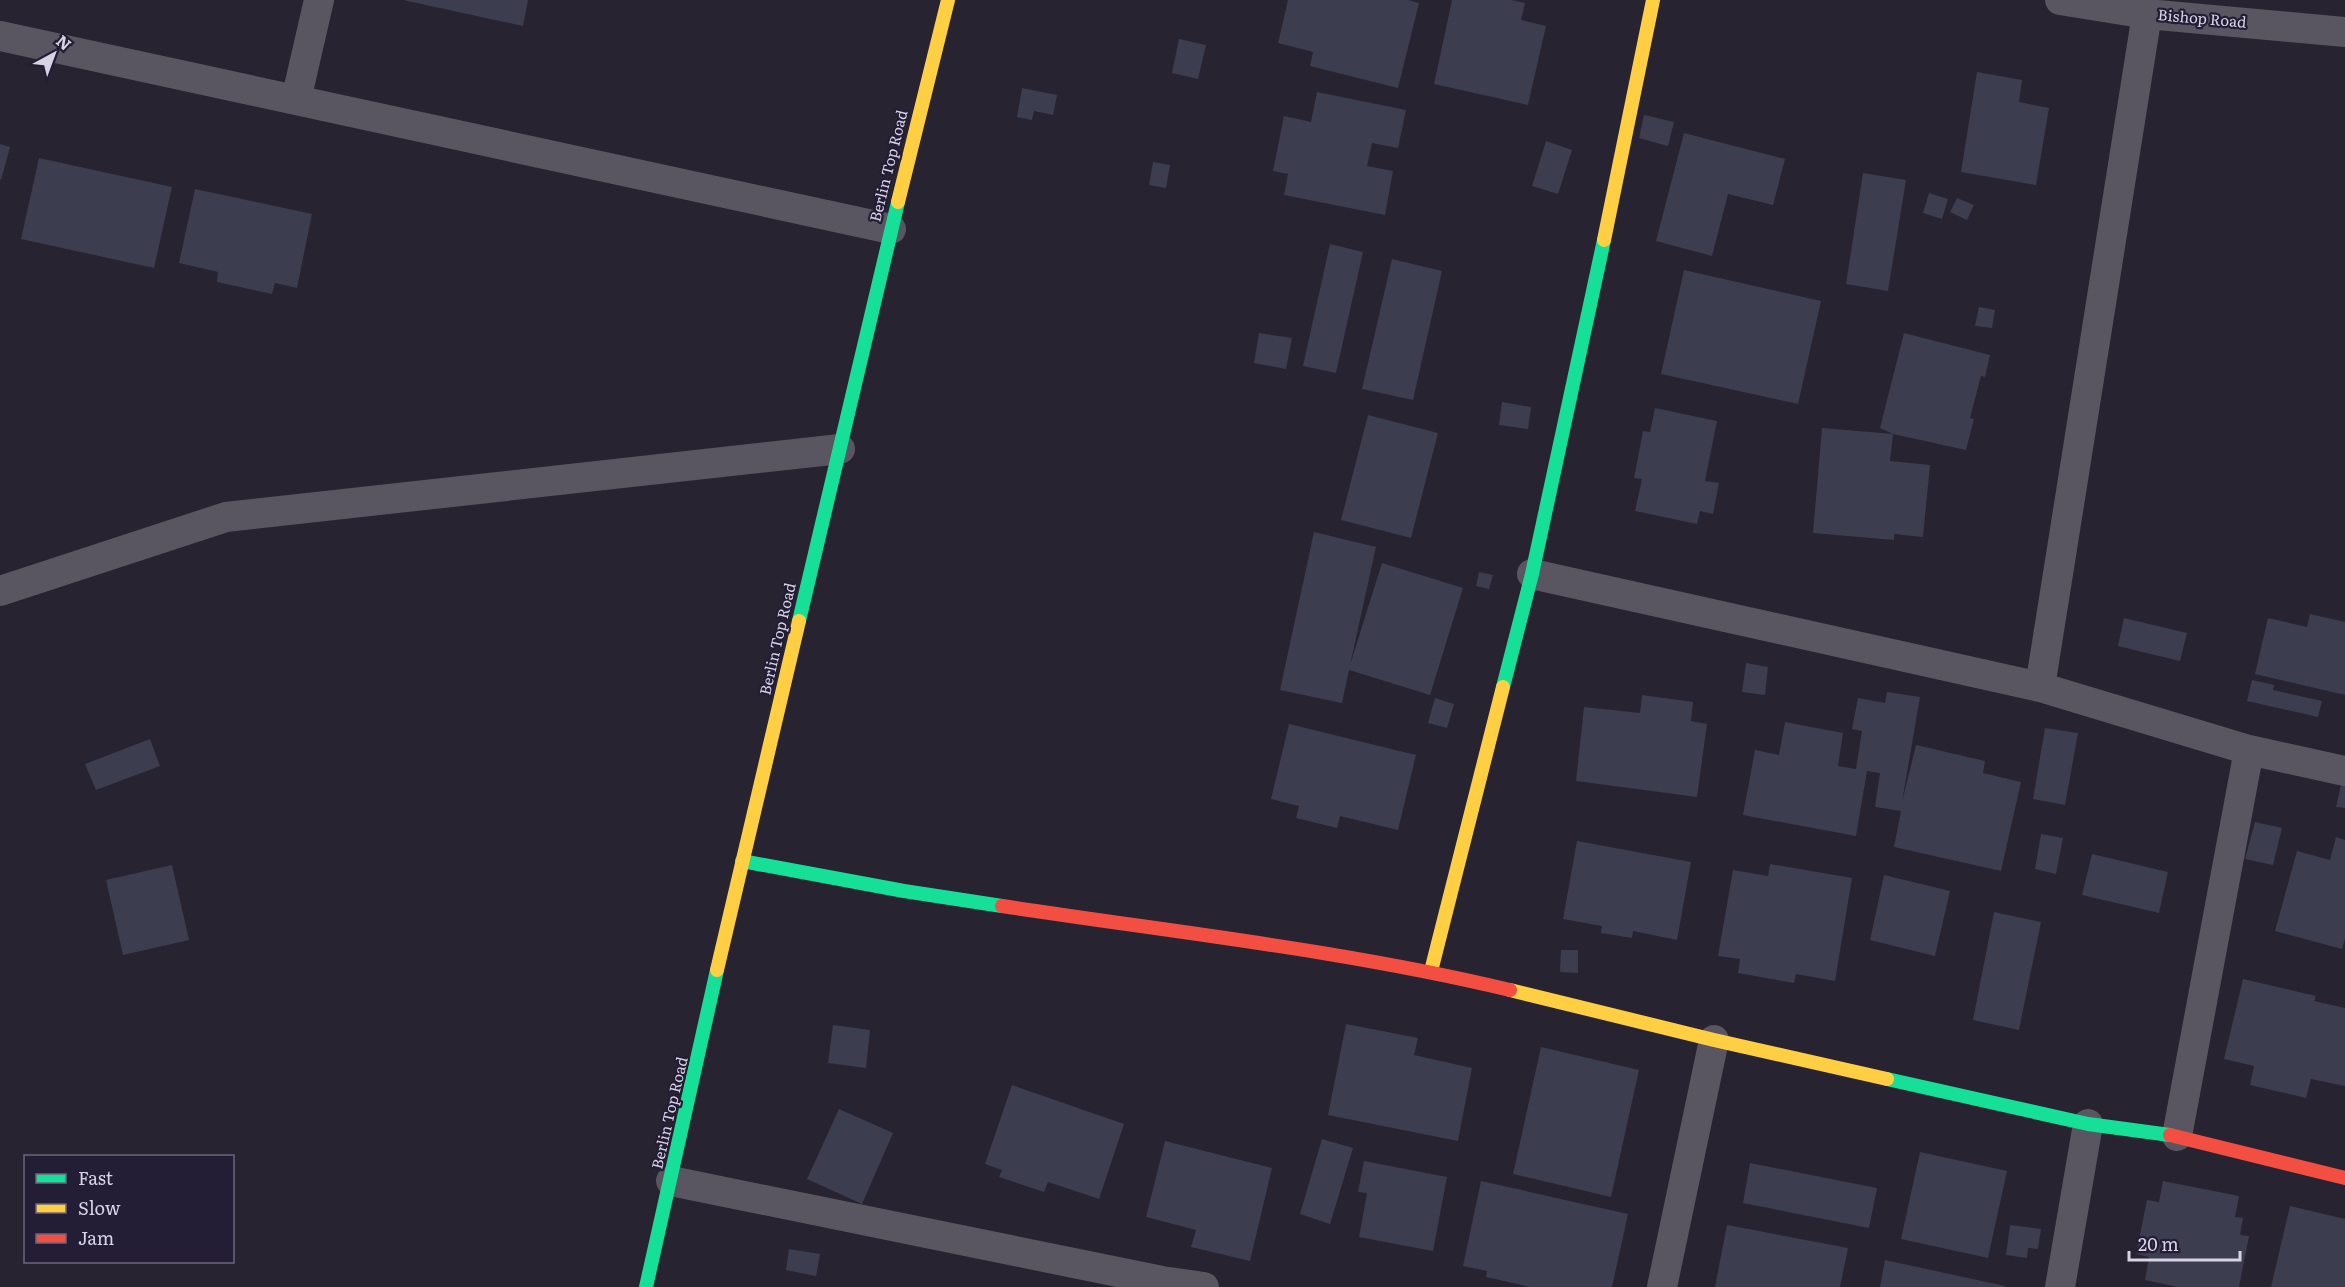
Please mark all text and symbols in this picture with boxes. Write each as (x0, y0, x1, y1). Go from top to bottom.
street label: Bishop Road (2157, 2, 2247, 33)
north arrow (24, 24, 84, 84)
text: N (52, 28, 77, 55)
street label: Berlin Top Road (863, 107, 913, 224)
street label: Berlin Top Road (752, 580, 801, 697)
street label: Berlin Top Road (644, 1054, 693, 1171)
legend (24, 1155, 234, 1263)
text: Fast (78, 1164, 114, 1191)
text: Slow (78, 1194, 121, 1221)
text: Jam (78, 1224, 114, 1251)
scale bar (2129, 1224, 2240, 1262)
text: 20 m (2138, 1230, 2179, 1257)

